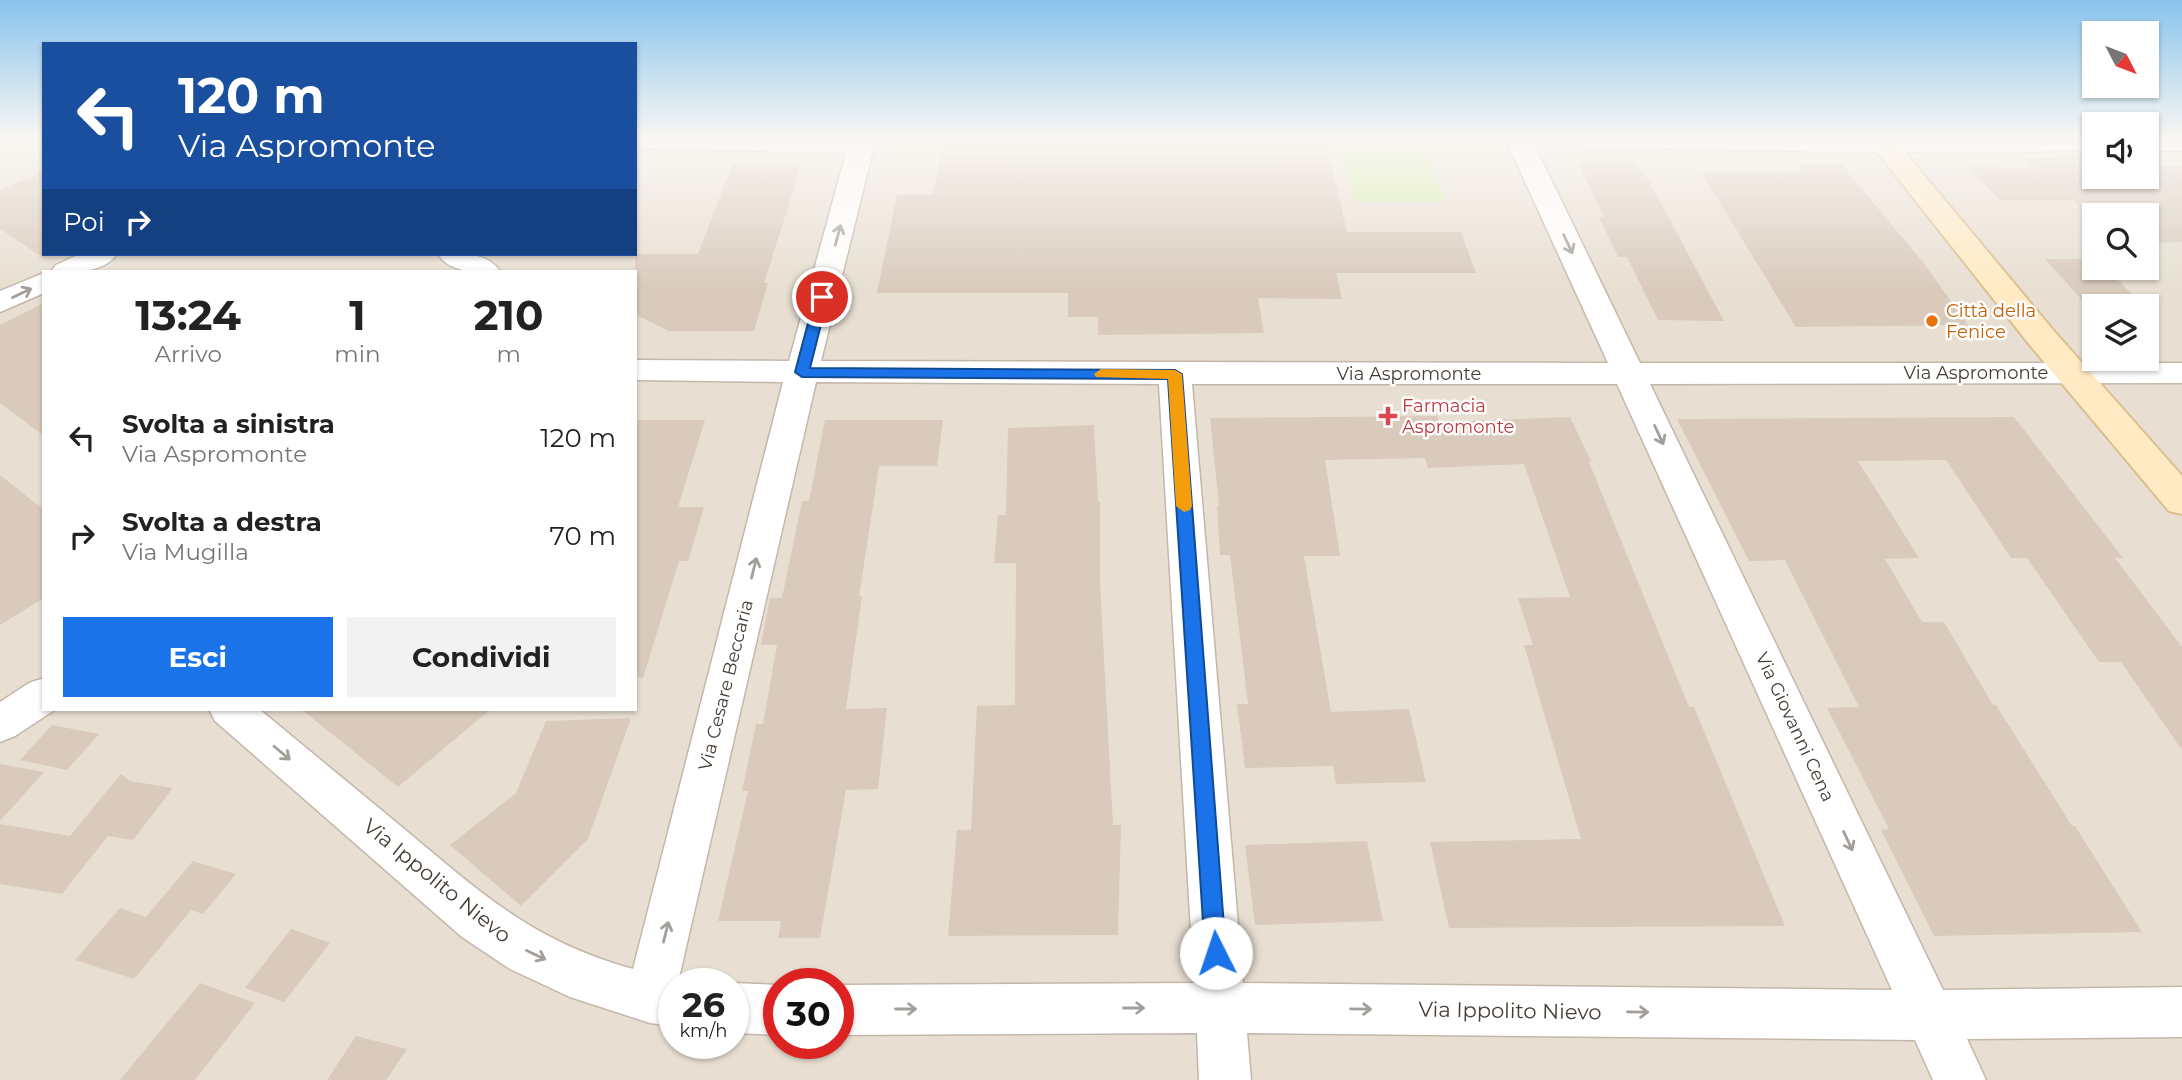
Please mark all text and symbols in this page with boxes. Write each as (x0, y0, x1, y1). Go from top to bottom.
north arrow (2082, 21, 2160, 98)
map controls (2082, 21, 2159, 371)
text: 120 m (178, 66, 325, 125)
icon: left (63, 70, 154, 161)
button: sound (2082, 112, 2159, 189)
text: Via Aspromonte (178, 126, 436, 165)
icon: right (119, 203, 157, 241)
button: search (2082, 203, 2159, 280)
text: Poi (63, 206, 105, 238)
one-way arrow (832, 224, 845, 247)
one-way arrow (1562, 233, 1575, 254)
pin (792, 267, 852, 327)
icon: arrive (803, 278, 841, 316)
one-way arrow (11, 285, 32, 299)
text: 13:24 (135, 289, 241, 341)
text: 1 (349, 289, 366, 341)
text: 210 (474, 289, 544, 341)
button: layers (2082, 294, 2159, 371)
place label: Città della Fenice (1946, 300, 2036, 343)
marker: Città della Fenice (1924, 313, 1940, 329)
text: Arrivo (155, 340, 222, 368)
text: min (334, 340, 380, 368)
text: m (497, 340, 521, 368)
street label: Via Aspromonte (1904, 362, 2049, 384)
street label: Via Aspromonte (1337, 363, 1482, 385)
place label: Farmacia Aspromonte (1402, 395, 1515, 438)
text: Svolta a sinistra (122, 408, 335, 440)
marker: Farmacia Aspromonte (1380, 408, 1396, 424)
icon: left (63, 419, 101, 457)
text: 120 m (540, 422, 616, 454)
one-way arrow (1652, 424, 1666, 445)
text: Via Aspromonte (122, 440, 307, 468)
text: Svolta a destra (122, 506, 322, 538)
icon: right (63, 517, 101, 555)
text: 70 m (550, 520, 616, 552)
text: Via Mugilla (122, 538, 249, 566)
one-way arrow (748, 557, 762, 580)
street label: Via Cesare Beccaria (694, 597, 758, 773)
button: Esci (63, 617, 333, 697)
button: Condividi (347, 617, 616, 697)
street label: Via Giovanni Cena (1751, 649, 1839, 805)
one-way arrow (272, 745, 290, 761)
street label: Via Ippolito Nievo (358, 813, 516, 948)
one-way arrow (1842, 830, 1855, 851)
position arrow (1179, 916, 1253, 990)
one-way arrow (660, 921, 673, 944)
one-way arrow (525, 949, 546, 963)
speed limit sign: 30 (763, 968, 854, 1059)
text: 26 (682, 983, 725, 1026)
street label: Via Ippolito Nievo (1418, 996, 1602, 1025)
one-way arrow (1122, 1001, 1145, 1015)
one-way arrow (895, 1002, 918, 1016)
one-way arrow (1350, 1002, 1373, 1016)
one-way arrow (1626, 1005, 1649, 1019)
text: km/h (679, 1020, 728, 1042)

